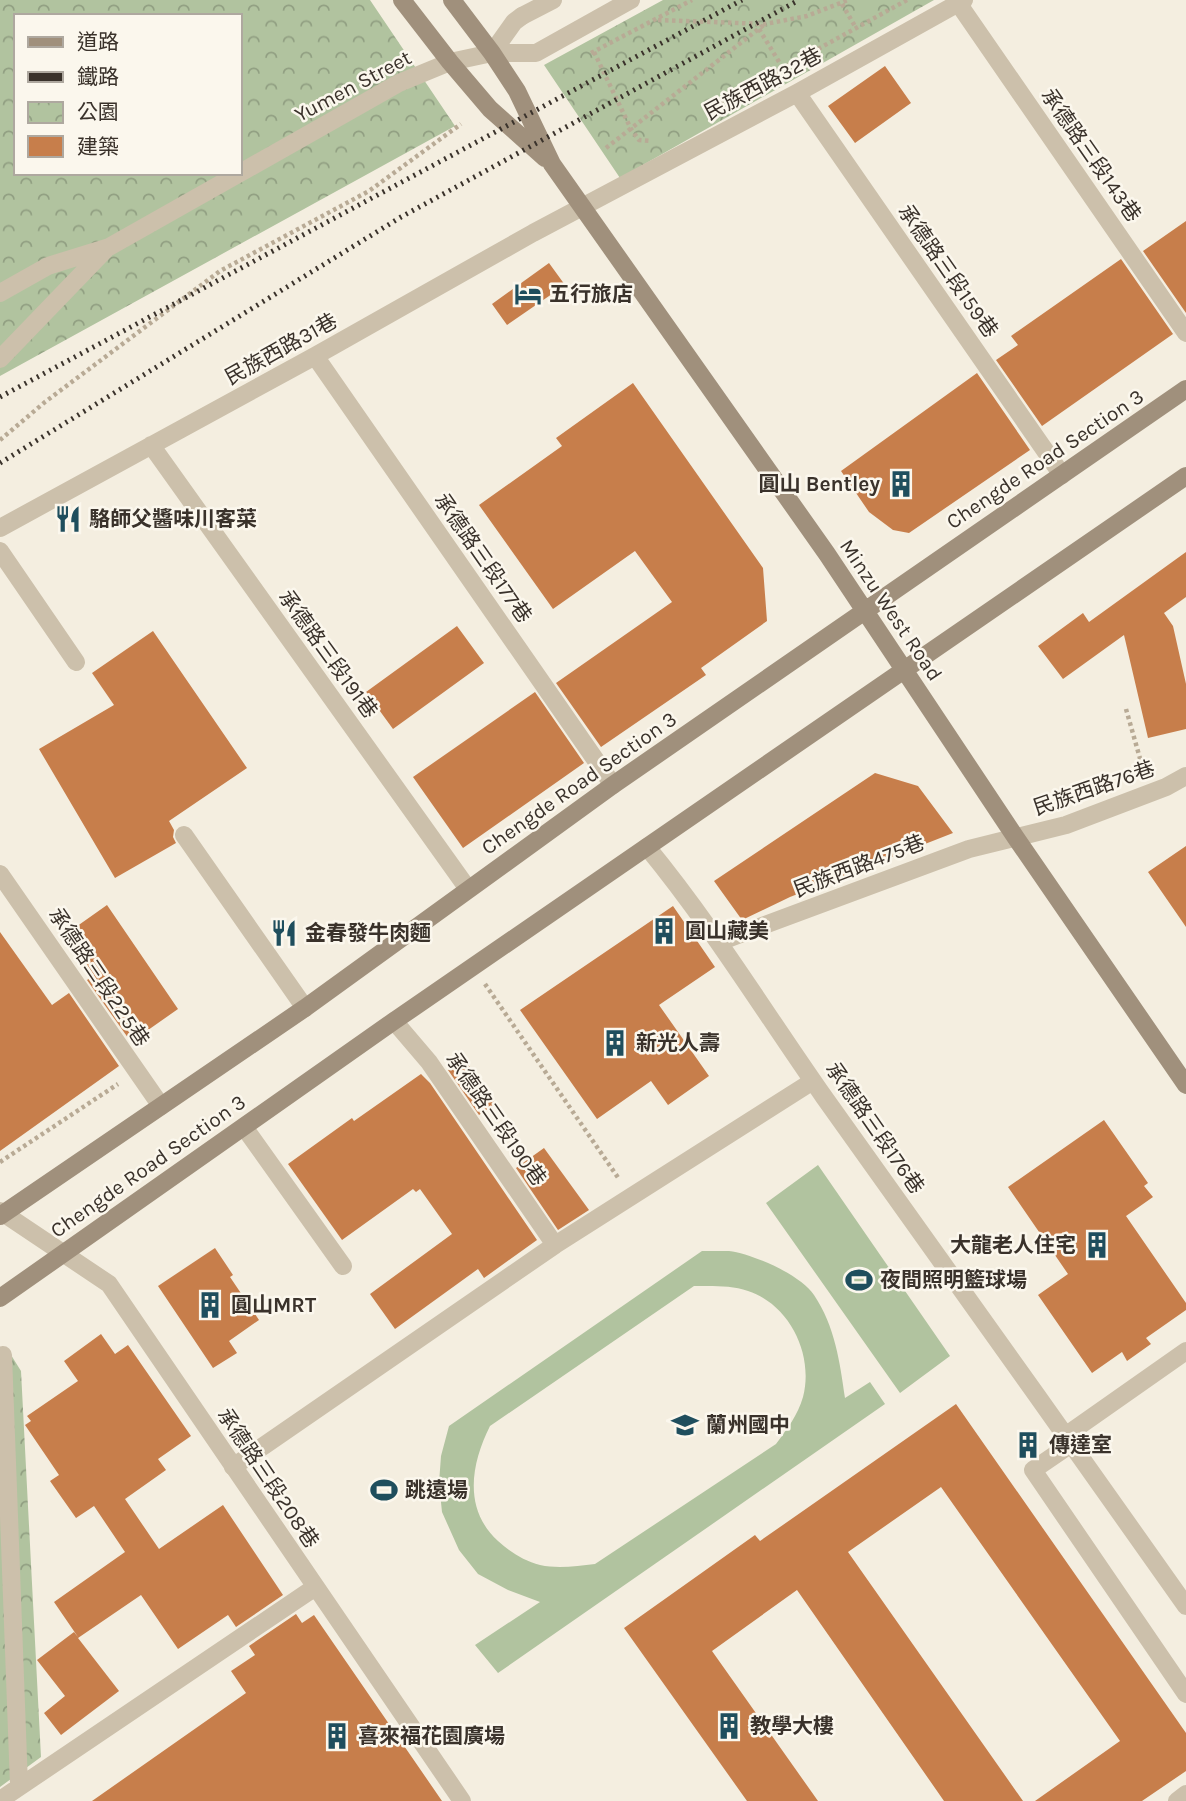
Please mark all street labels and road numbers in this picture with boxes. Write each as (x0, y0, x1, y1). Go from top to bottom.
street label: 民族西路32巷 (700, 43, 826, 125)
street label: Yumen Street (291, 45, 415, 127)
street label: 承德路三段143巷 (1036, 84, 1146, 226)
street label: 承德路三段159巷 (893, 200, 1003, 342)
street label: 民族西路31巷 (221, 308, 341, 390)
street label: Chengde Road Section 3 (942, 384, 1148, 534)
street label: 承德路三段177巷 (429, 489, 537, 627)
street label: Minzu West Road (835, 535, 947, 685)
street label: 承德路三段191巷 (274, 585, 382, 723)
street label: Chengde Road Section 3 (477, 707, 681, 859)
street label: 民族西路76巷 (1030, 756, 1158, 820)
street label: 民族西路475巷 (790, 830, 928, 902)
street label: 承德路三段225巷 (44, 903, 154, 1051)
street label: 承德路三段190巷 (441, 1048, 551, 1190)
street label: 承德路三段176巷 (821, 1058, 929, 1198)
street label: Chengde Road Section 3 (46, 1090, 250, 1242)
street label: 承德路三段208巷 (212, 1403, 324, 1553)

